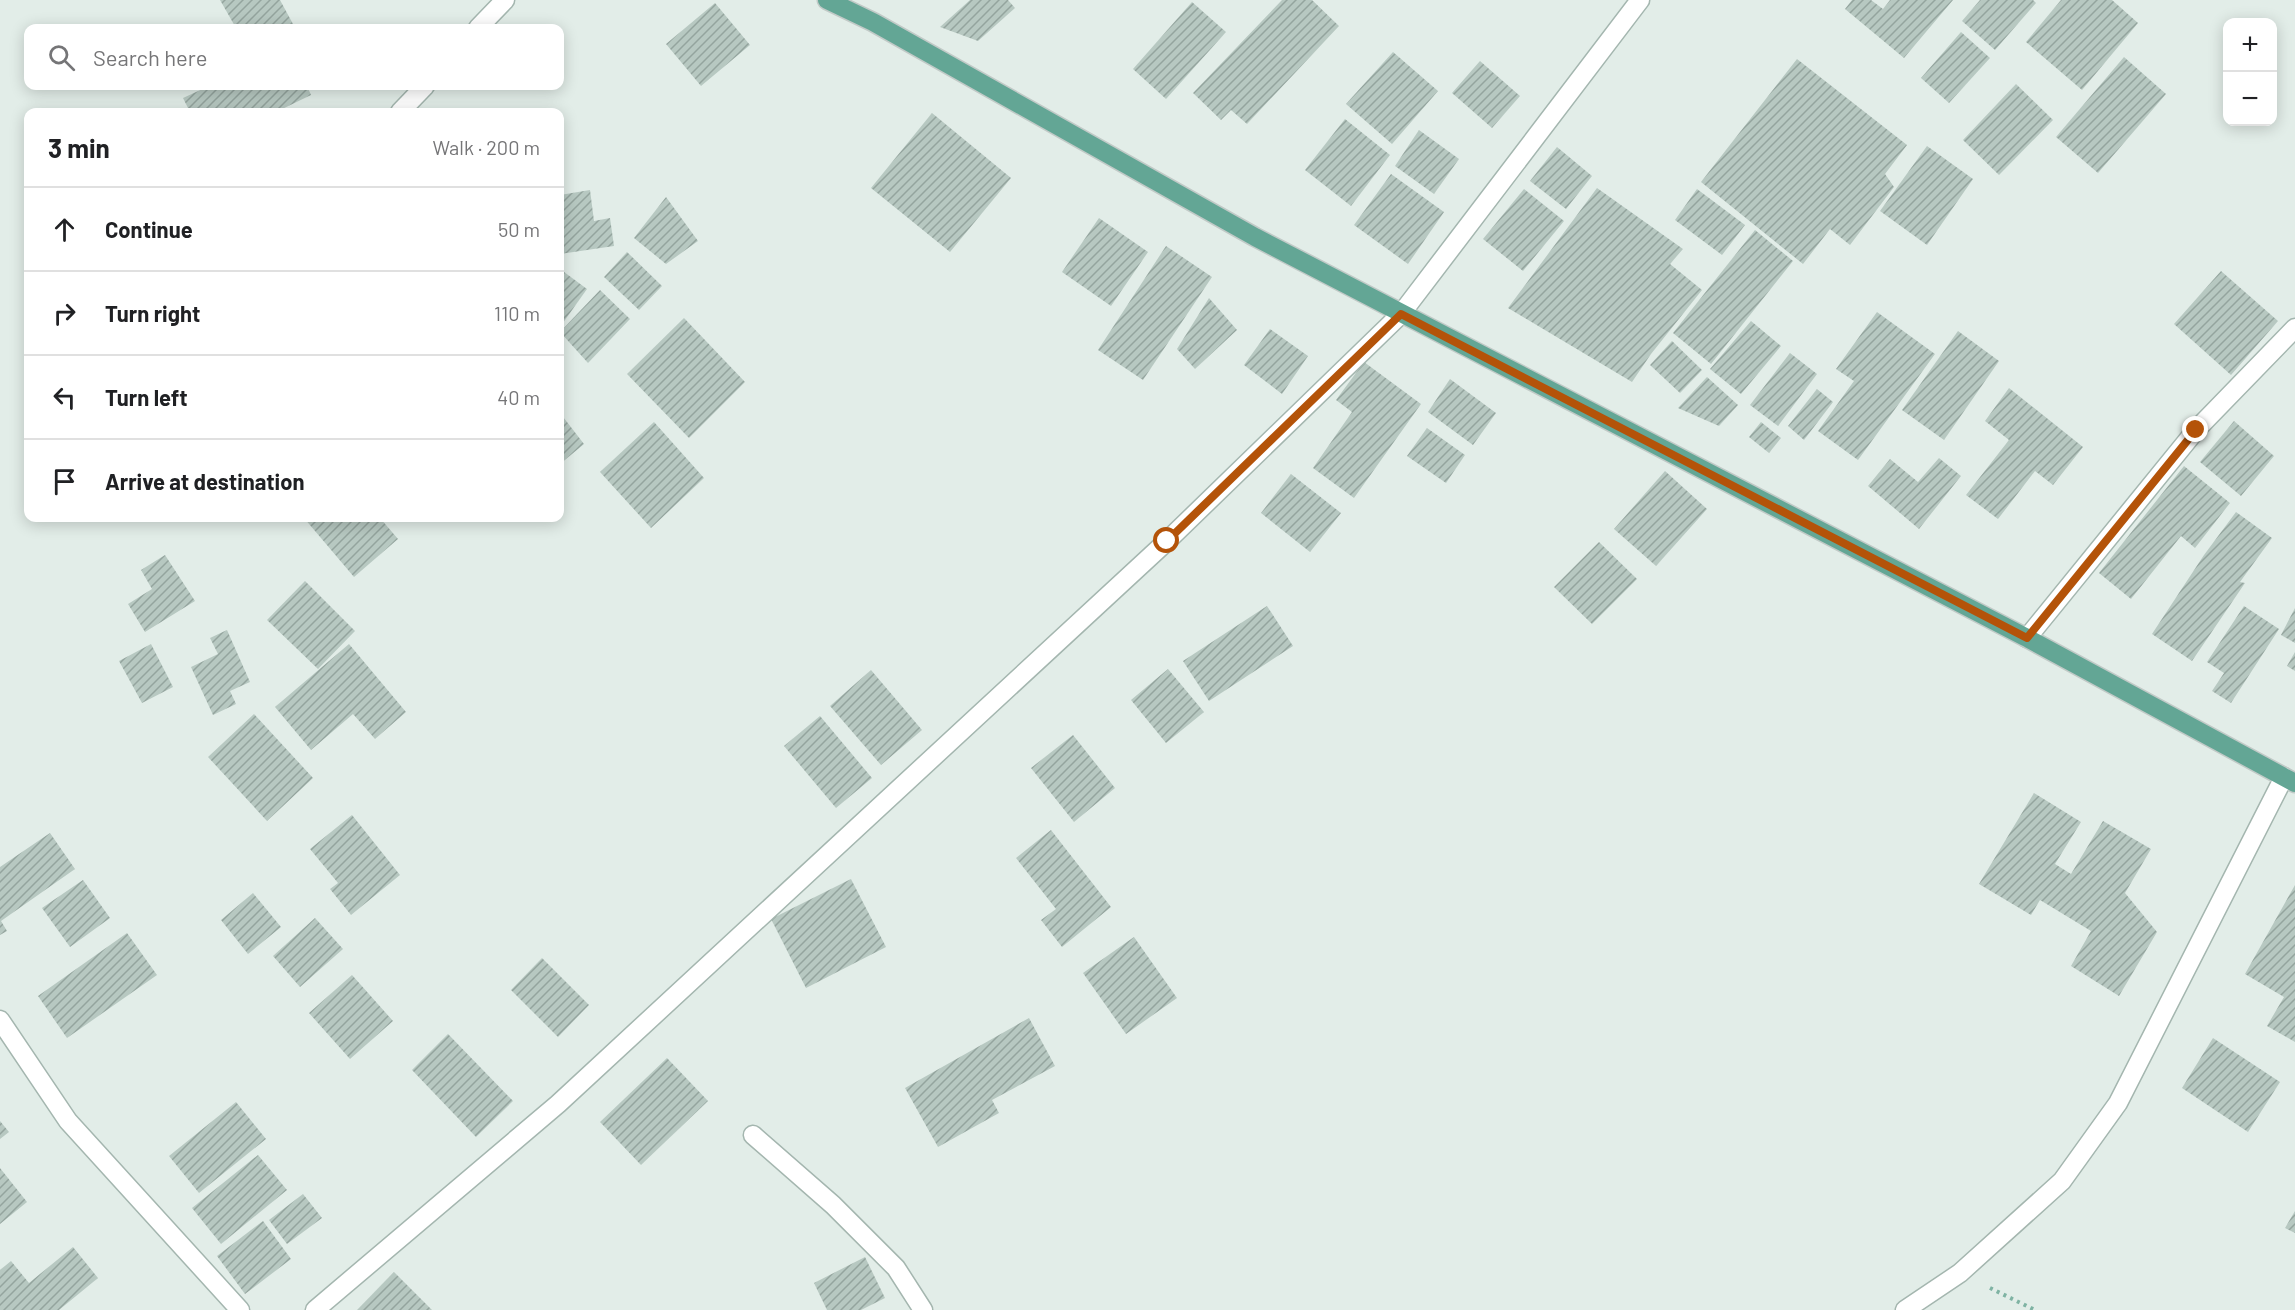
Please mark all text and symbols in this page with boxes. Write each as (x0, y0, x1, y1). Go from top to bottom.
map controls (2223, 18, 2277, 126)
button: + (2223, 18, 2277, 72)
search box (24, 24, 564, 90)
icon: search (45, 41, 78, 74)
text: Search here (93, 44, 207, 70)
button: − (2223, 72, 2277, 126)
text: 3 min (48, 132, 110, 163)
text: Walk · 200 m (432, 135, 540, 159)
icon: ahead (48, 213, 81, 246)
text: Continue (105, 216, 193, 242)
text: 50 m (498, 217, 540, 241)
icon: right (48, 297, 81, 330)
text: Turn right (105, 300, 200, 326)
text: 110 m (494, 301, 540, 325)
icon: left (48, 381, 81, 414)
text: Turn left (105, 384, 188, 410)
text: 40 m (497, 385, 540, 409)
route end (2182, 416, 2208, 442)
icon: arrive (48, 465, 81, 498)
text: Arrive at destination (105, 468, 304, 494)
route start (1153, 527, 1179, 553)

